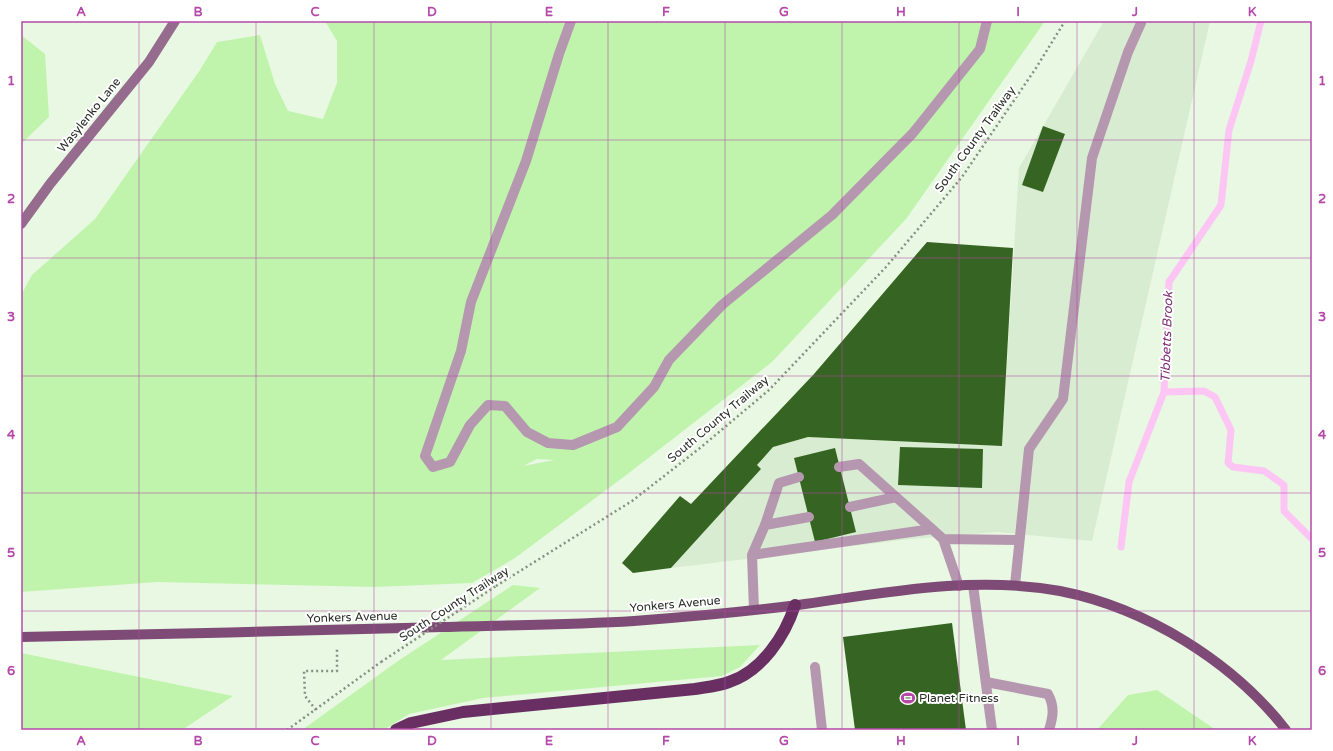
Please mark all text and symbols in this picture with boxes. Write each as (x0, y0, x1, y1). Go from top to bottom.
text: A (76, 4, 86, 20)
text: B (193, 4, 203, 20)
text: C (310, 4, 320, 20)
text: D (427, 4, 437, 20)
text: E (545, 4, 553, 20)
text: F (662, 4, 670, 20)
text: G (779, 4, 789, 20)
text: H (896, 4, 906, 20)
text: I (1016, 4, 1020, 20)
text: J (1131, 4, 1138, 20)
text: K (1248, 4, 1257, 20)
text: 1 (7, 73, 15, 89)
text: 1 (1318, 73, 1326, 89)
street label: Wasylenko Lane (55, 75, 124, 155)
street label: South County Trailway (932, 83, 1018, 195)
text: 2 (7, 191, 15, 207)
text: 2 (1318, 191, 1326, 207)
water label: Tibbetts Brook (1157, 290, 1177, 383)
text: 3 (7, 309, 15, 325)
text: 3 (1318, 309, 1326, 325)
street label: South County Trailway (665, 372, 772, 465)
text: 4 (7, 427, 16, 443)
text: 4 (1318, 427, 1327, 443)
text: 5 (7, 545, 15, 561)
text: 5 (1318, 545, 1326, 561)
street label: South County Trailway (397, 563, 512, 645)
street label: Yonkers Avenue (629, 593, 721, 615)
street label: Yonkers Avenue (306, 608, 398, 626)
text: 6 (7, 663, 15, 679)
text: 6 (1318, 663, 1326, 679)
sports icon: Planet Fitness (900, 690, 916, 706)
place label: Planet Fitness (919, 691, 999, 705)
text: A (76, 733, 86, 749)
text: B (193, 733, 203, 749)
text: C (310, 733, 320, 749)
text: D (427, 733, 437, 749)
text: E (545, 733, 553, 749)
text: F (662, 733, 670, 749)
text: G (779, 733, 789, 749)
text: H (896, 733, 906, 749)
text: I (1016, 733, 1020, 749)
text: J (1131, 733, 1138, 749)
text: K (1248, 733, 1257, 749)

